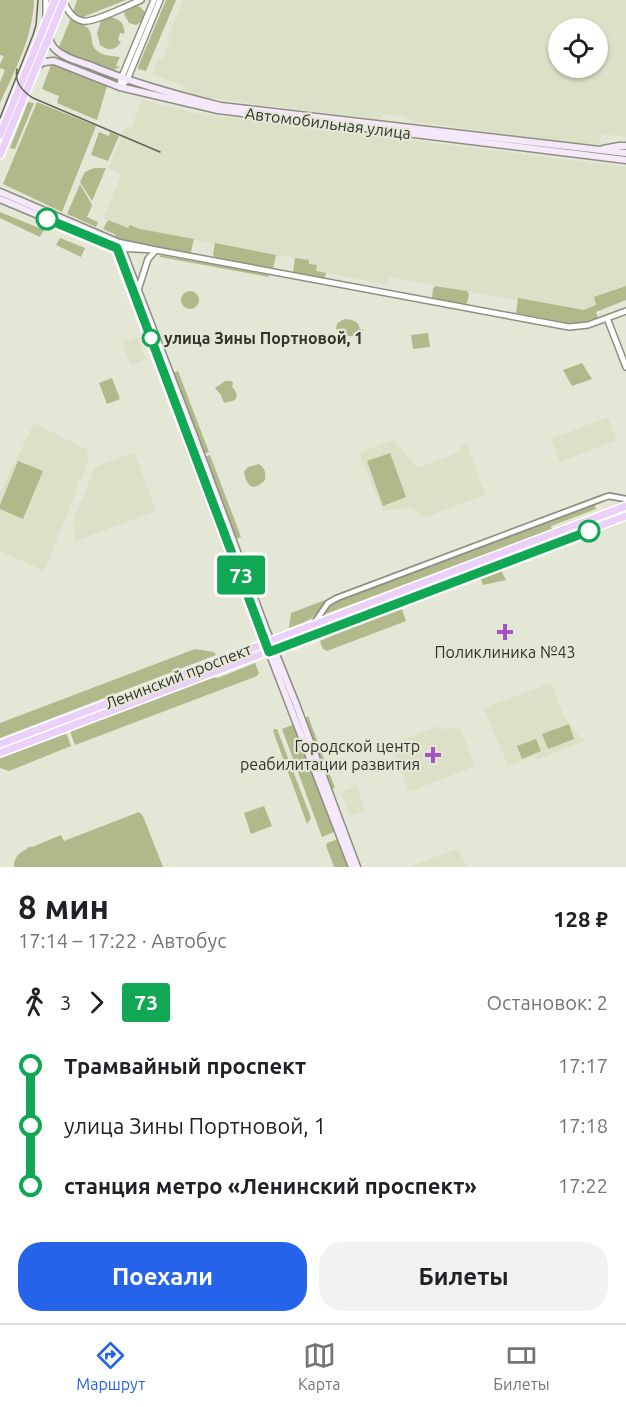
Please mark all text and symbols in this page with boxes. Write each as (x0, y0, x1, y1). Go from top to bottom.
map controls (548, 18, 608, 78)
button: locate (548, 18, 608, 78)
street label: Автомобильная улица (244, 104, 412, 142)
unlabelled marker (36, 208, 58, 230)
marker: улица Зины Портновой, 1 (142, 329, 160, 347)
place label: улица Зины Портновой, 1 (164, 329, 363, 347)
unlabelled marker (578, 520, 600, 542)
line badge: 73 (214, 556, 268, 594)
text: 73 (229, 563, 253, 587)
marker: Поликлиника №43 (496, 623, 514, 641)
street label: Ленинский проспект (102, 640, 254, 712)
place label: Поликлиника №43 (434, 643, 576, 661)
place label: Городской центр реабилитации развития (240, 737, 420, 773)
marker: Городской центр реабилитации развития (424, 746, 442, 764)
text: 8 мин (18, 888, 109, 925)
text: 128 ₽ (553, 906, 608, 931)
text: 17:14 – 17:22 · Автобус (18, 929, 227, 952)
icon: walk (18, 986, 51, 1019)
icon: forward (80, 986, 113, 1019)
text: 73 (134, 990, 158, 1014)
text: 3 (60, 991, 71, 1014)
text: Остановок: 2 (487, 991, 608, 1014)
text: Трамвайный проспект (64, 1053, 306, 1078)
text: 17:17 (558, 1054, 608, 1077)
text: улица Зины Портновой, 1 (64, 1113, 326, 1138)
text: 17:18 (558, 1114, 608, 1137)
text: станция метро «Ленинский проспект» (64, 1173, 477, 1198)
text: 17:22 (558, 1174, 608, 1197)
button: Поехали (18, 1242, 307, 1311)
button: Билеты (319, 1242, 608, 1311)
tab: Маршрут (76, 1339, 145, 1393)
tab: Карта (298, 1339, 341, 1393)
tab: Билеты (493, 1339, 550, 1393)

